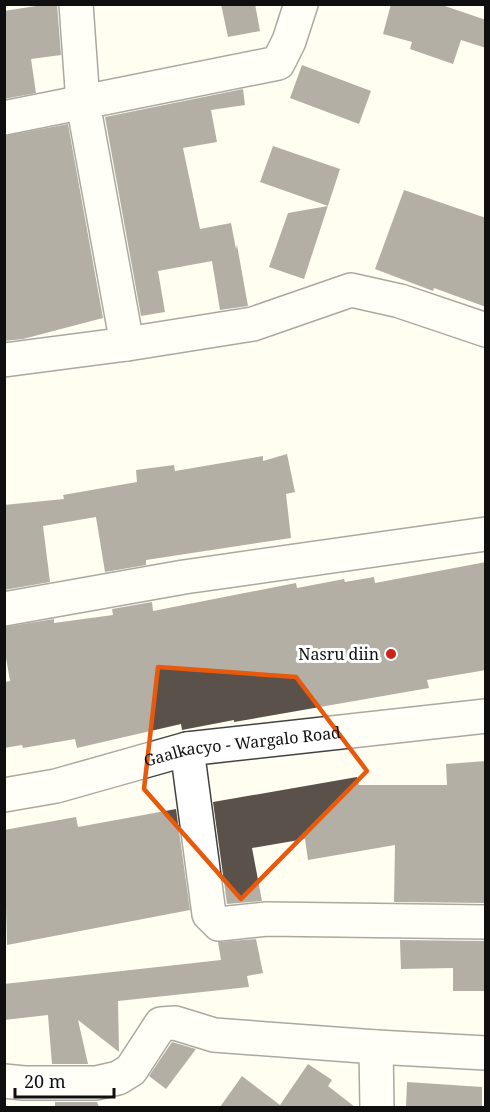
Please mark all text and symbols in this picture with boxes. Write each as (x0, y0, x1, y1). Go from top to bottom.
place label: Nasru diin (298, 643, 379, 665)
marker: Nasru diin (384, 647, 398, 661)
street label: Gaalkacyo - Wargalo Road (141, 721, 342, 772)
scale bar (15, 1061, 114, 1099)
text: 20 m (24, 1069, 66, 1093)

